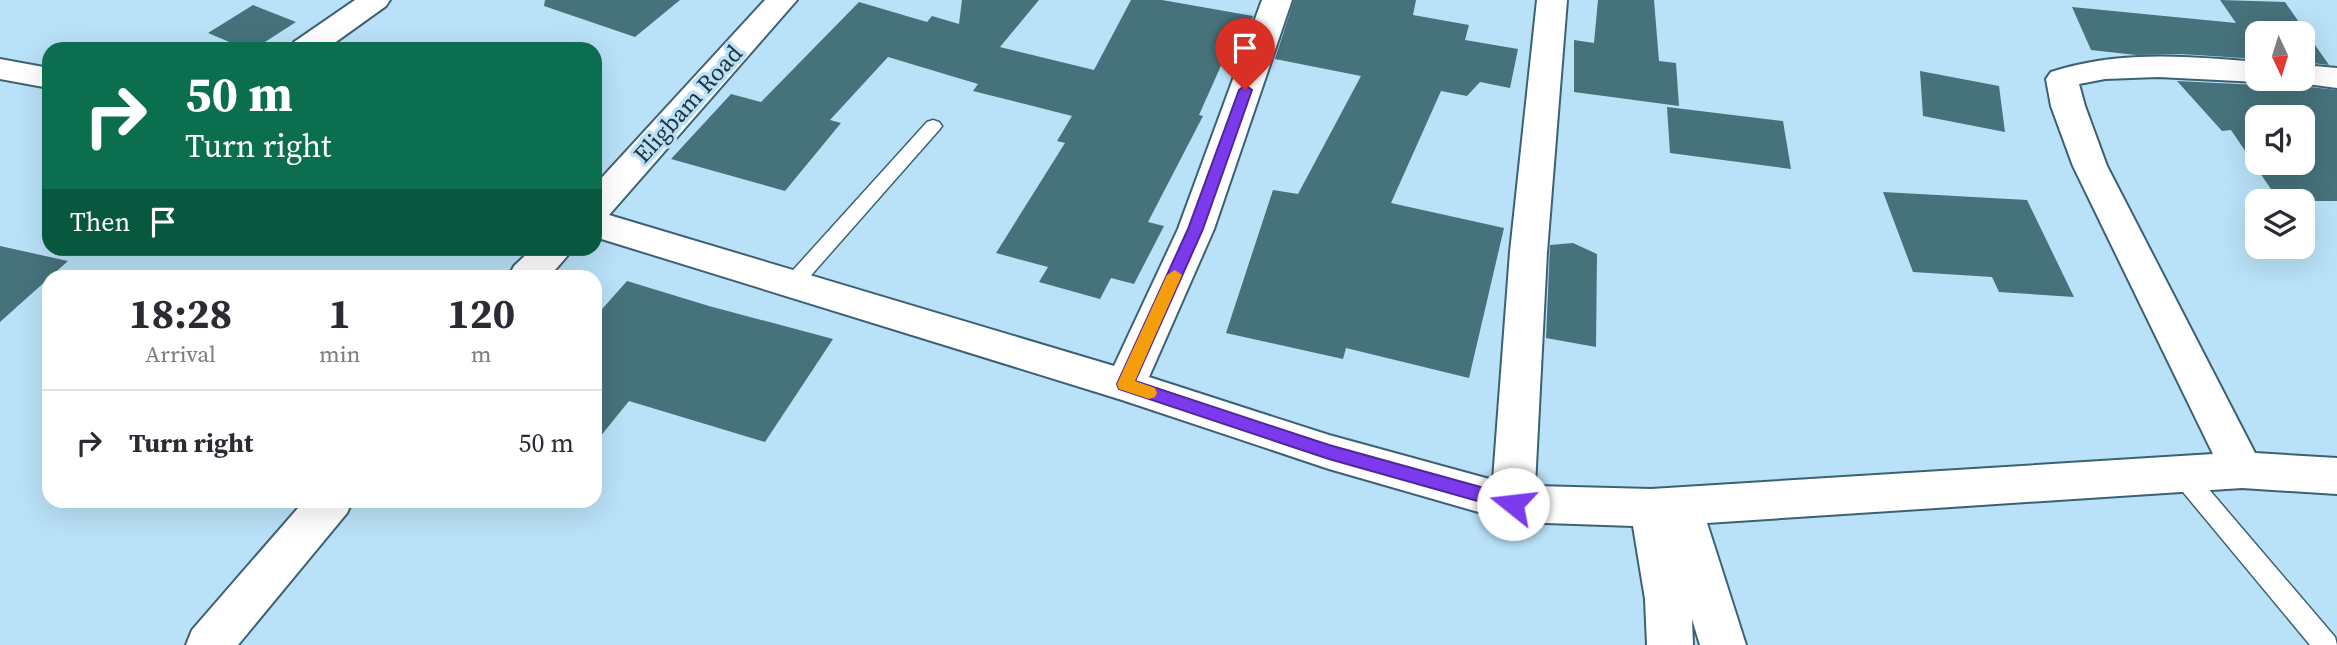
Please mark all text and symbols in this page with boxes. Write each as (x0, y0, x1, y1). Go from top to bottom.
pin (1215, 18, 1275, 90)
north arrow (2245, 21, 2315, 91)
map controls (2245, 21, 2315, 259)
icon: arrive (1226, 29, 1264, 67)
street label: Eligbam Road (626, 37, 750, 170)
text: 50 m (185, 60, 293, 127)
icon: right (70, 70, 161, 161)
button: sound (2245, 105, 2315, 175)
text: Turn right (185, 124, 331, 168)
button: layers (2245, 189, 2315, 259)
icon: arrive (144, 203, 182, 241)
text: Then (70, 204, 130, 240)
text: 18:28 (129, 284, 232, 342)
text: 1 (328, 284, 351, 342)
text: 120 (447, 284, 515, 342)
text: Arrival (145, 338, 216, 370)
text: min (319, 338, 360, 370)
text: m (471, 338, 492, 370)
icon: right (70, 424, 108, 462)
text: Turn right (129, 425, 253, 461)
text: 50 m (519, 425, 574, 461)
position arrow (1476, 467, 1550, 541)

